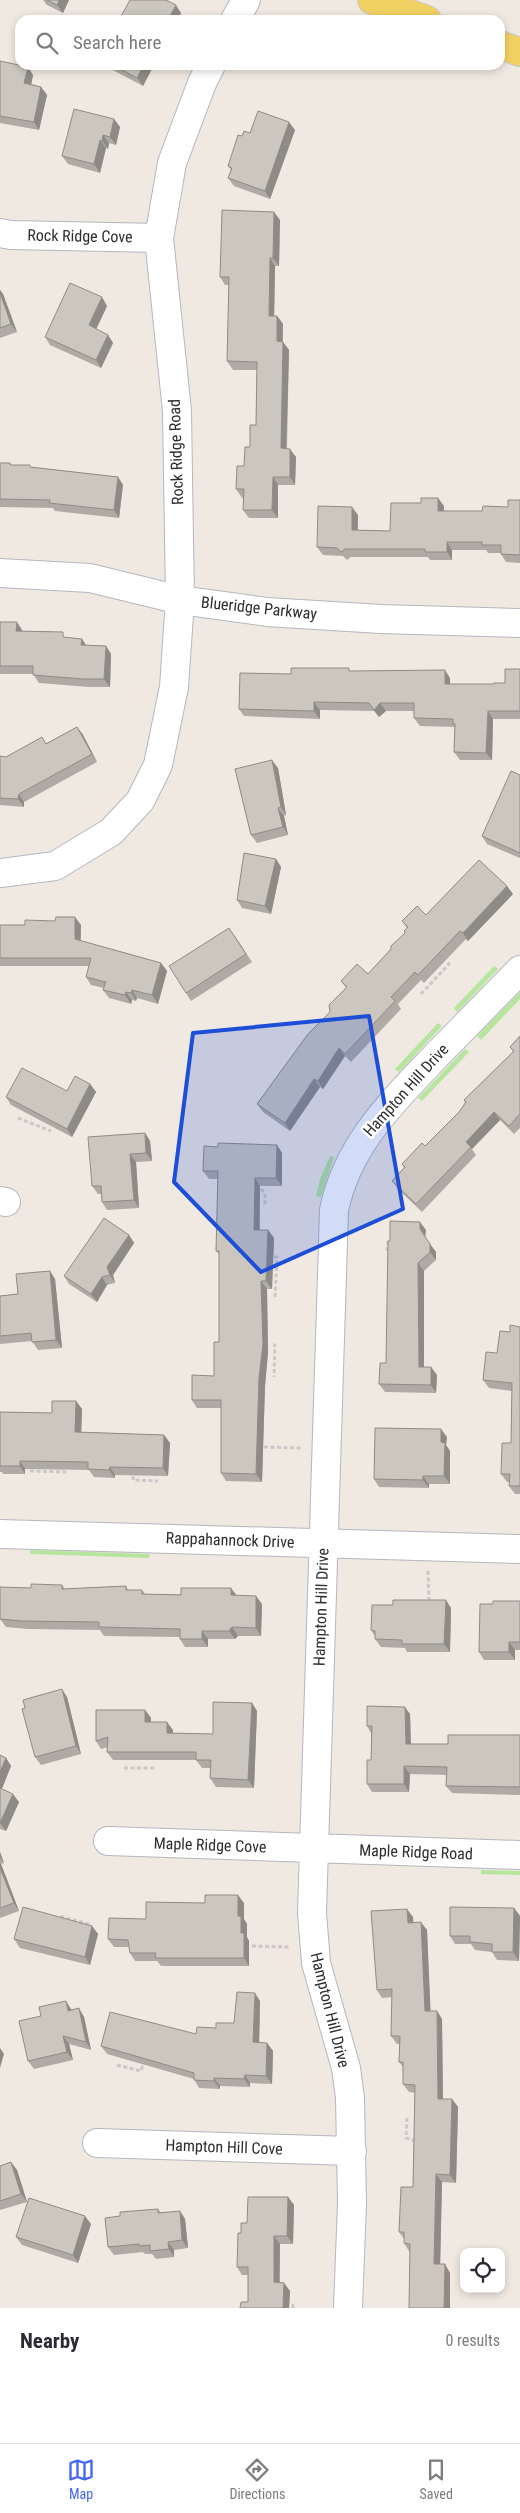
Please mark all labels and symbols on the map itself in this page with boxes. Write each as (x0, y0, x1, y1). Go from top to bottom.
street label: Rock Ridge Cove (27, 226, 133, 246)
street label: Rock Ridge Road (165, 399, 187, 505)
street label: Blueridge Parkway (200, 592, 318, 624)
street label: Hampton Hill Drive (359, 1040, 453, 1140)
street label: Rappahannock Drive (165, 1528, 295, 1552)
street label: Hampton Hill Drive (309, 1548, 333, 1666)
street label: Maple Ridge Cove (153, 1834, 267, 1856)
street label: Maple Ridge Road (359, 1841, 473, 1863)
street label: Hampton Hill Drive (306, 1950, 354, 2070)
street label: Hampton Hill Cove (165, 2135, 283, 2159)

